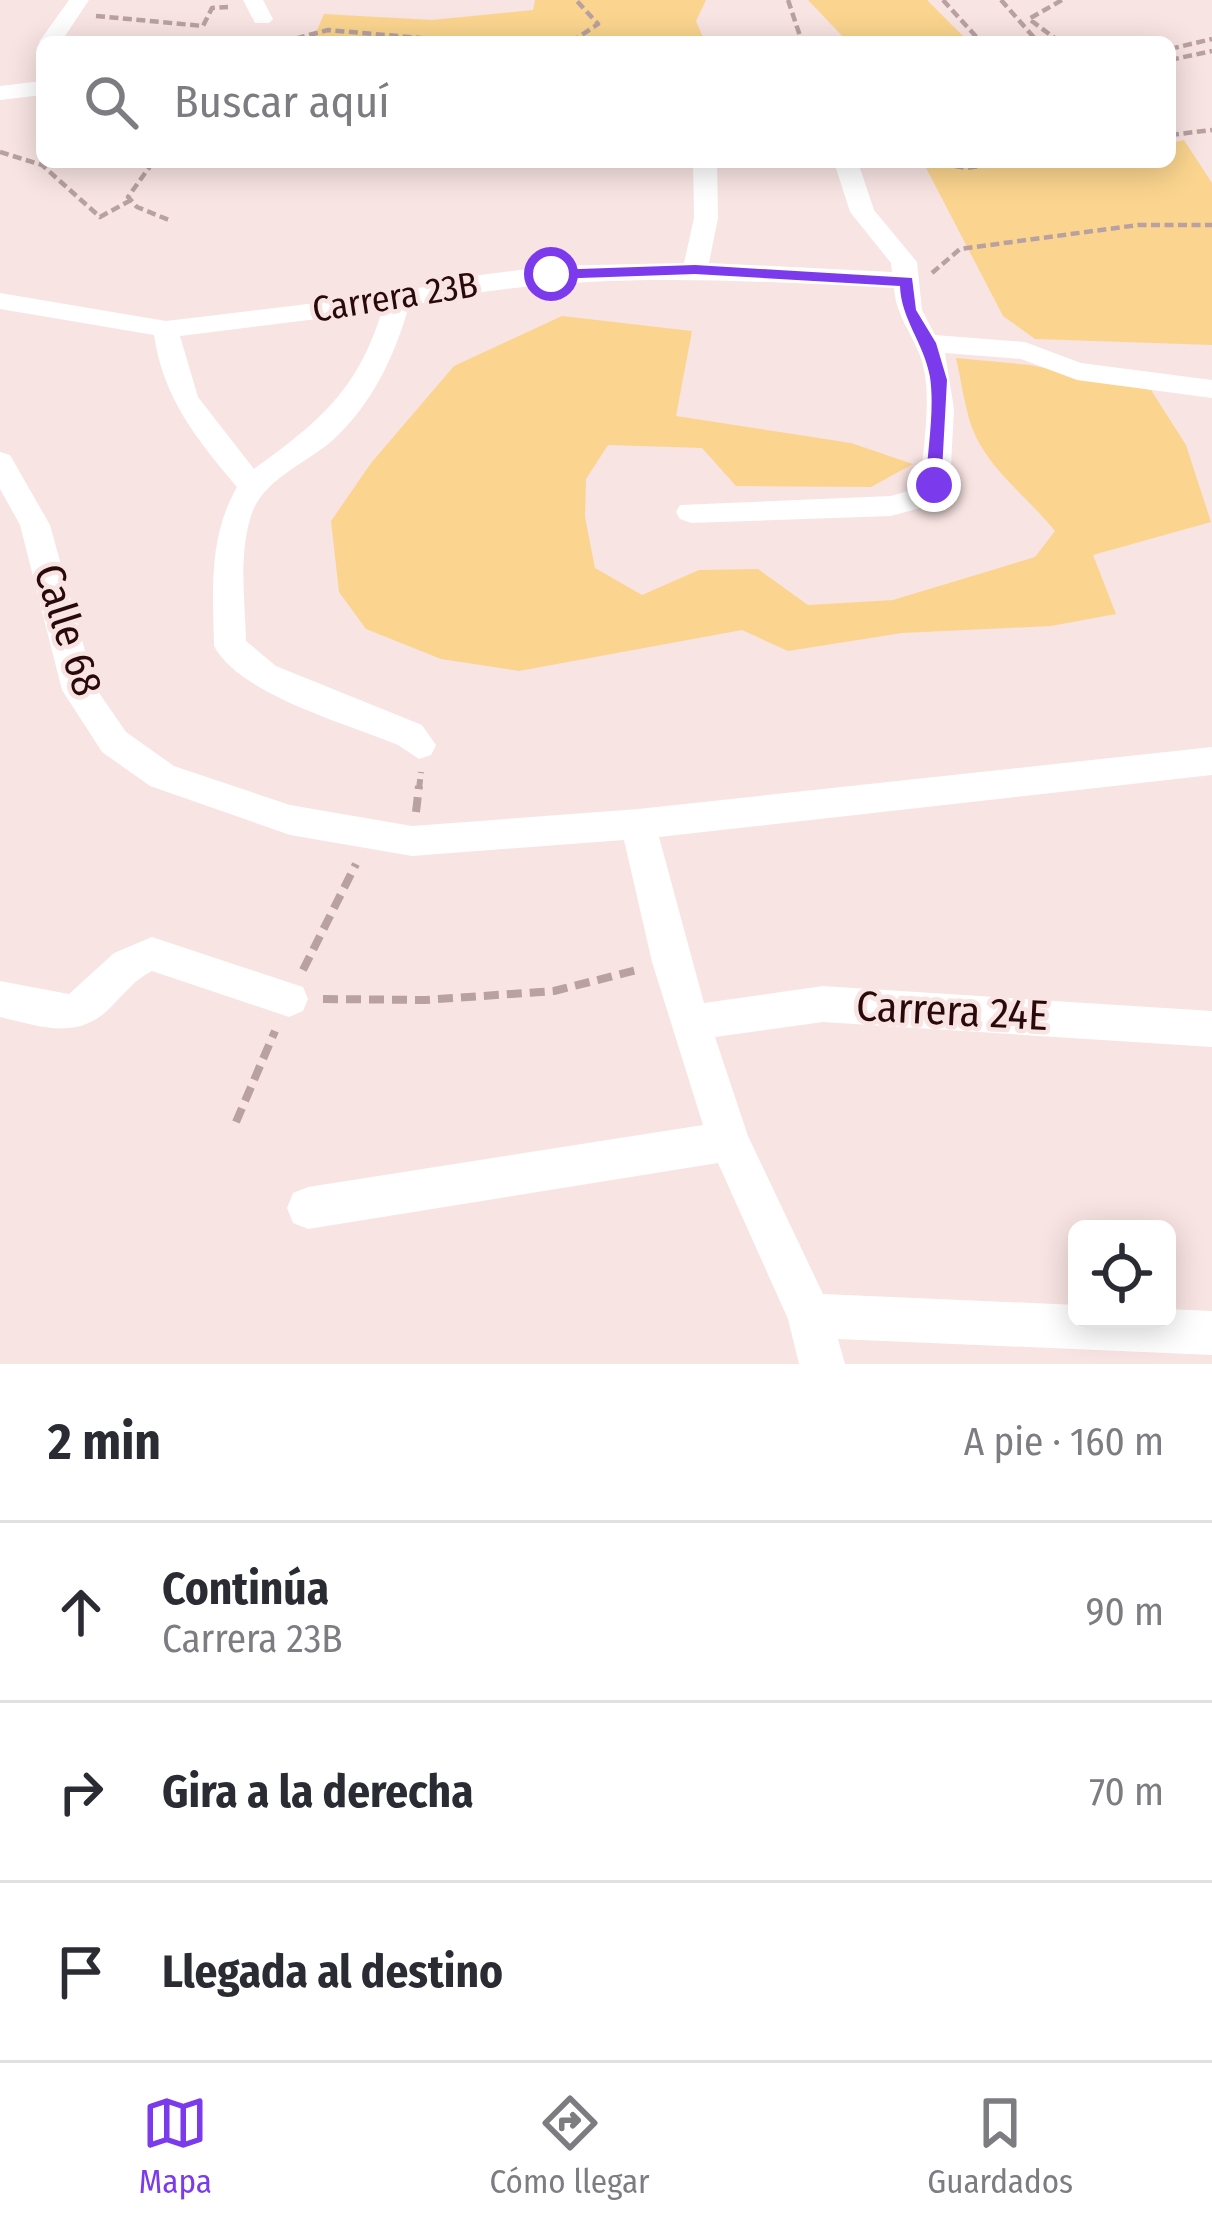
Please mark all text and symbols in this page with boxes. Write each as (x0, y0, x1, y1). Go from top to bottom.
search box (36, 36, 1176, 168)
icon: search (78, 69, 144, 135)
text: Buscar aquí (174, 75, 390, 129)
route start (524, 247, 578, 301)
street label: Carrera 23B (309, 262, 481, 332)
route end (907, 458, 961, 512)
street label: Calle 68 (23, 558, 113, 702)
street label: Carrera 24E (855, 981, 1049, 1041)
map controls (1068, 1220, 1176, 1328)
button: locate (1068, 1220, 1176, 1328)
text: 2 min (48, 1411, 161, 1473)
text: A pie · 160 m (964, 1419, 1164, 1465)
text: Continúa (162, 1562, 329, 1616)
icon: ahead (48, 1579, 114, 1645)
text: 90 m (1086, 1589, 1164, 1635)
text: Carrera 23B (162, 1616, 343, 1662)
icon: right (48, 1759, 114, 1825)
text: Gira a la derecha (162, 1765, 474, 1819)
text: 70 m (1089, 1769, 1164, 1815)
icon: arrive (48, 1939, 114, 2005)
text: Llegada al destino (162, 1945, 503, 1999)
tab: Mapa (139, 2090, 212, 2202)
tab: Cómo llegar (490, 2090, 650, 2202)
tab: Guardados (927, 2090, 1073, 2202)

